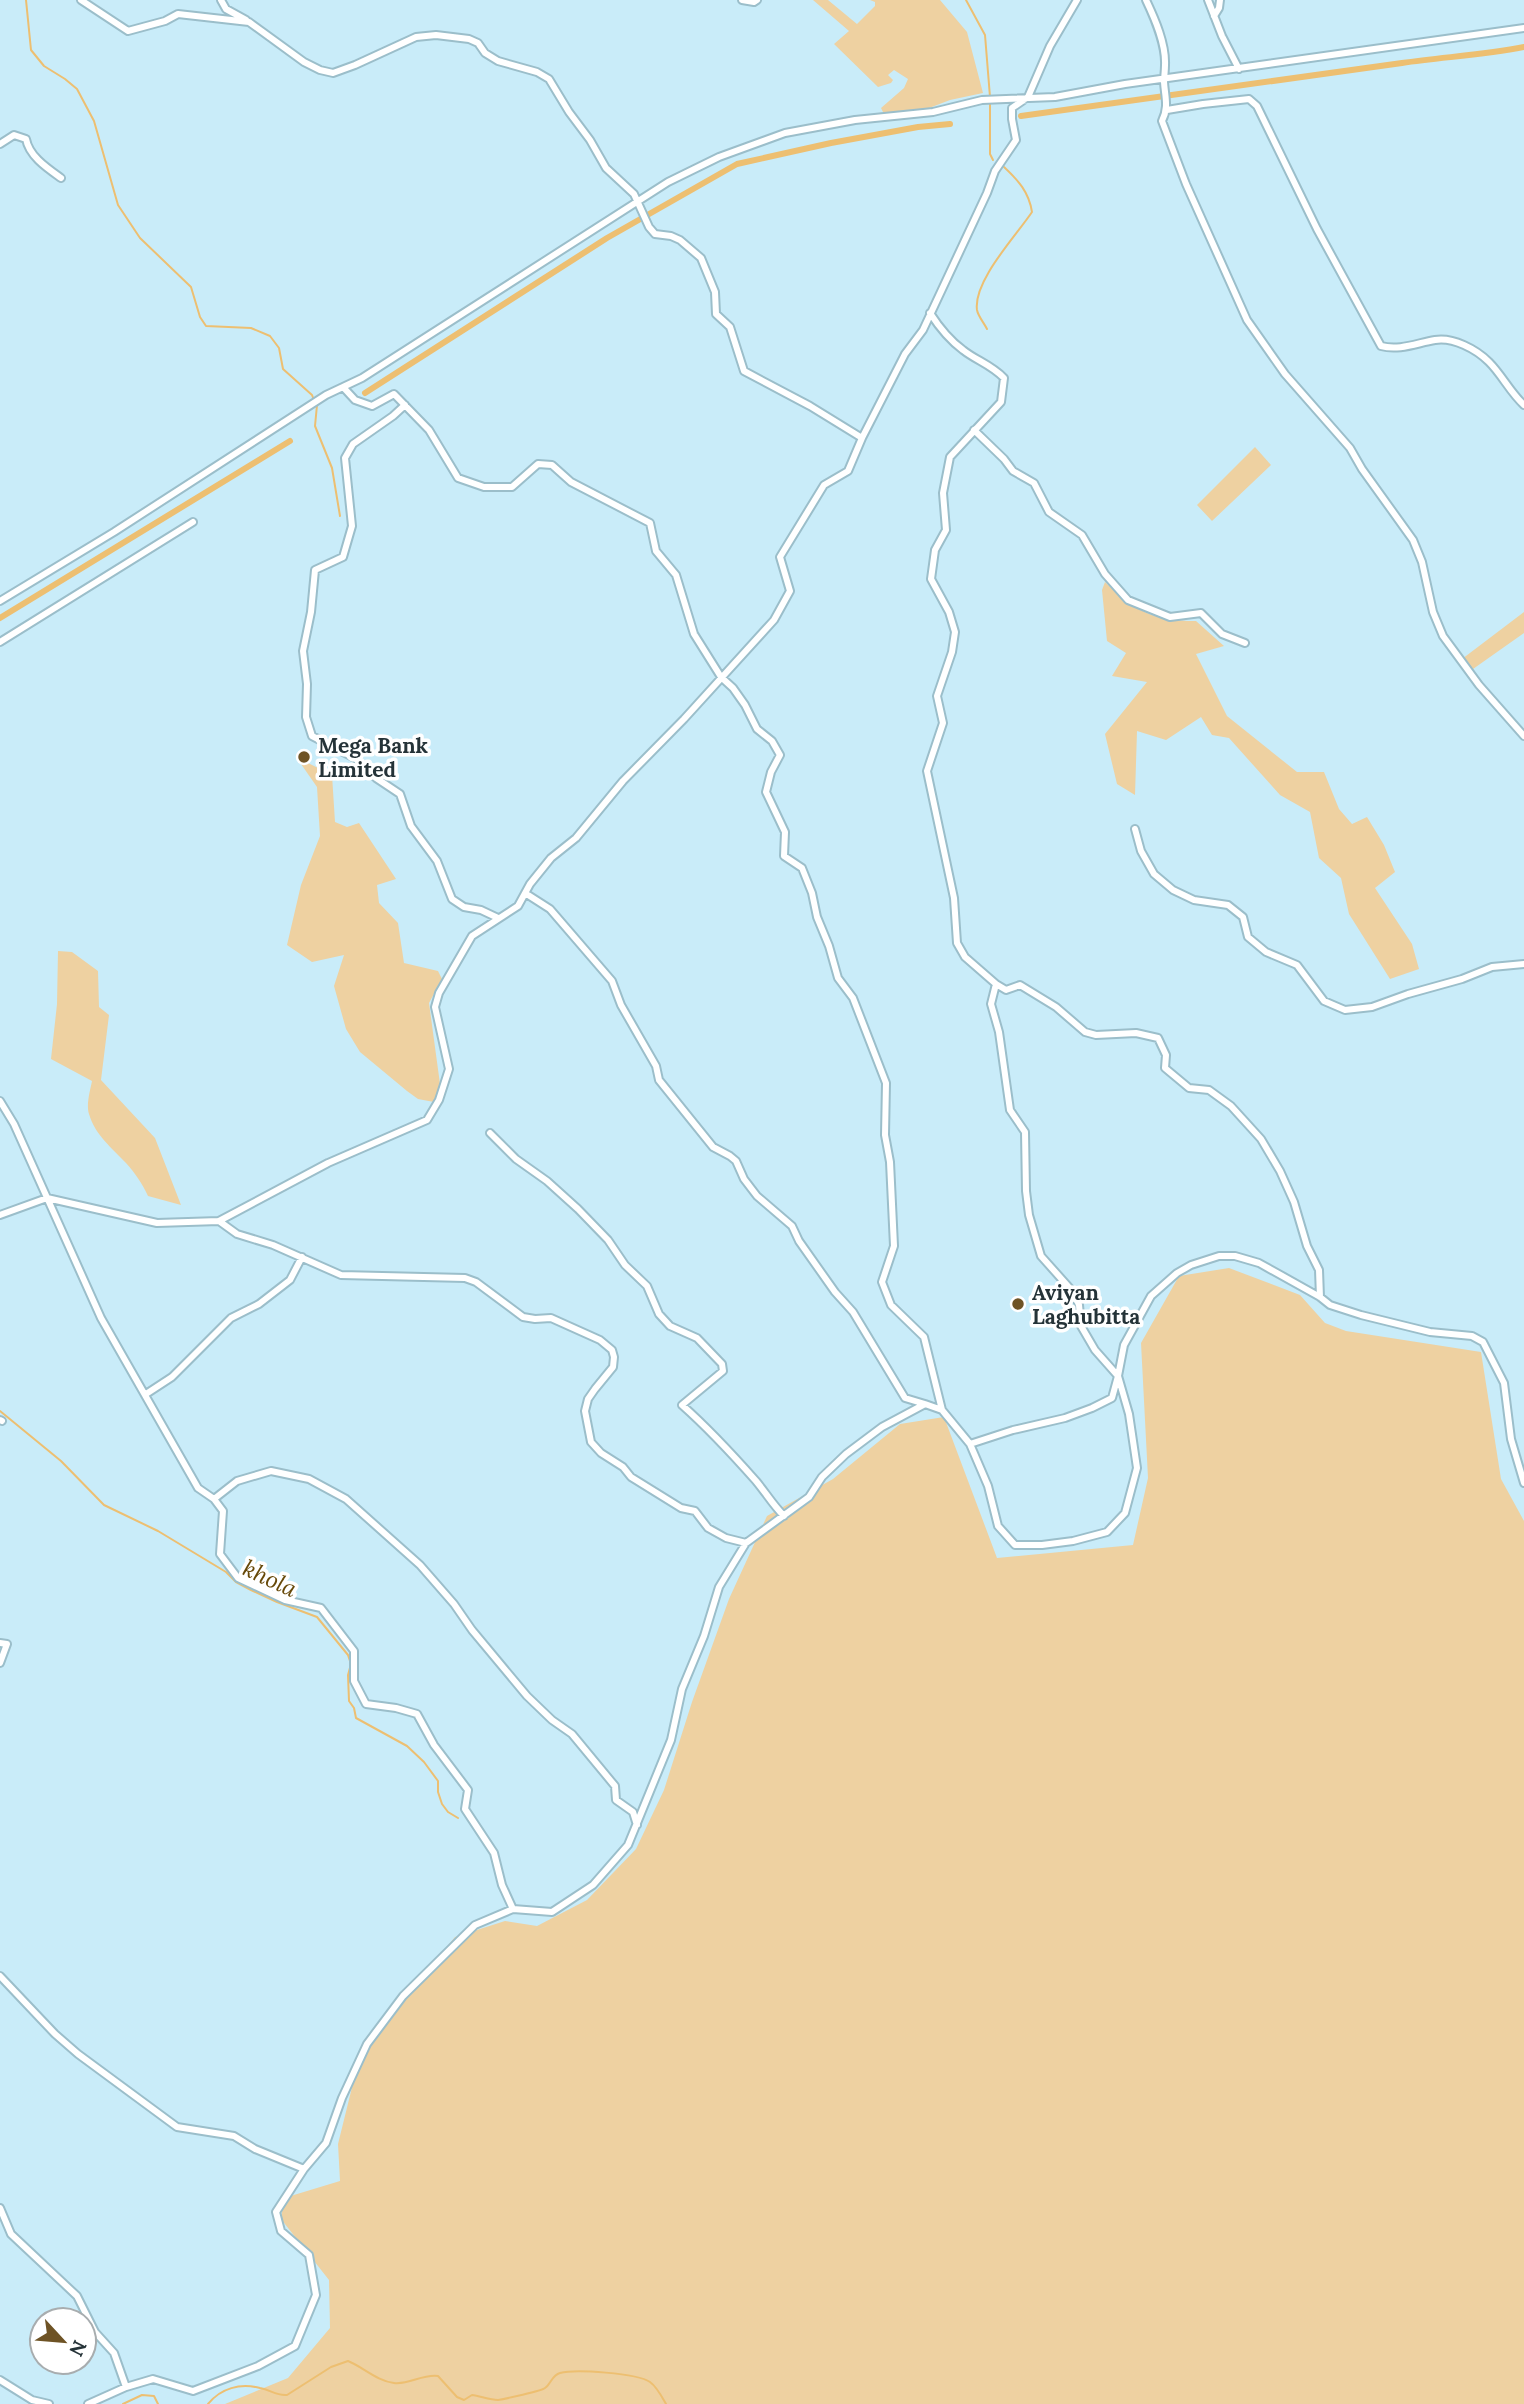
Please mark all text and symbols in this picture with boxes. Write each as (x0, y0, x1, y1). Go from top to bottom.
place label: Mega Bank Limited (318, 732, 429, 783)
marker: Mega Bank Limited (296, 749, 312, 765)
place label: Aviyan Laghubitta (1032, 1279, 1140, 1330)
marker: Aviyan Laghubitta (1010, 1296, 1026, 1312)
water label: khola (238, 1553, 302, 1603)
north arrow (28, 2306, 98, 2376)
text: N (64, 2337, 92, 2361)

